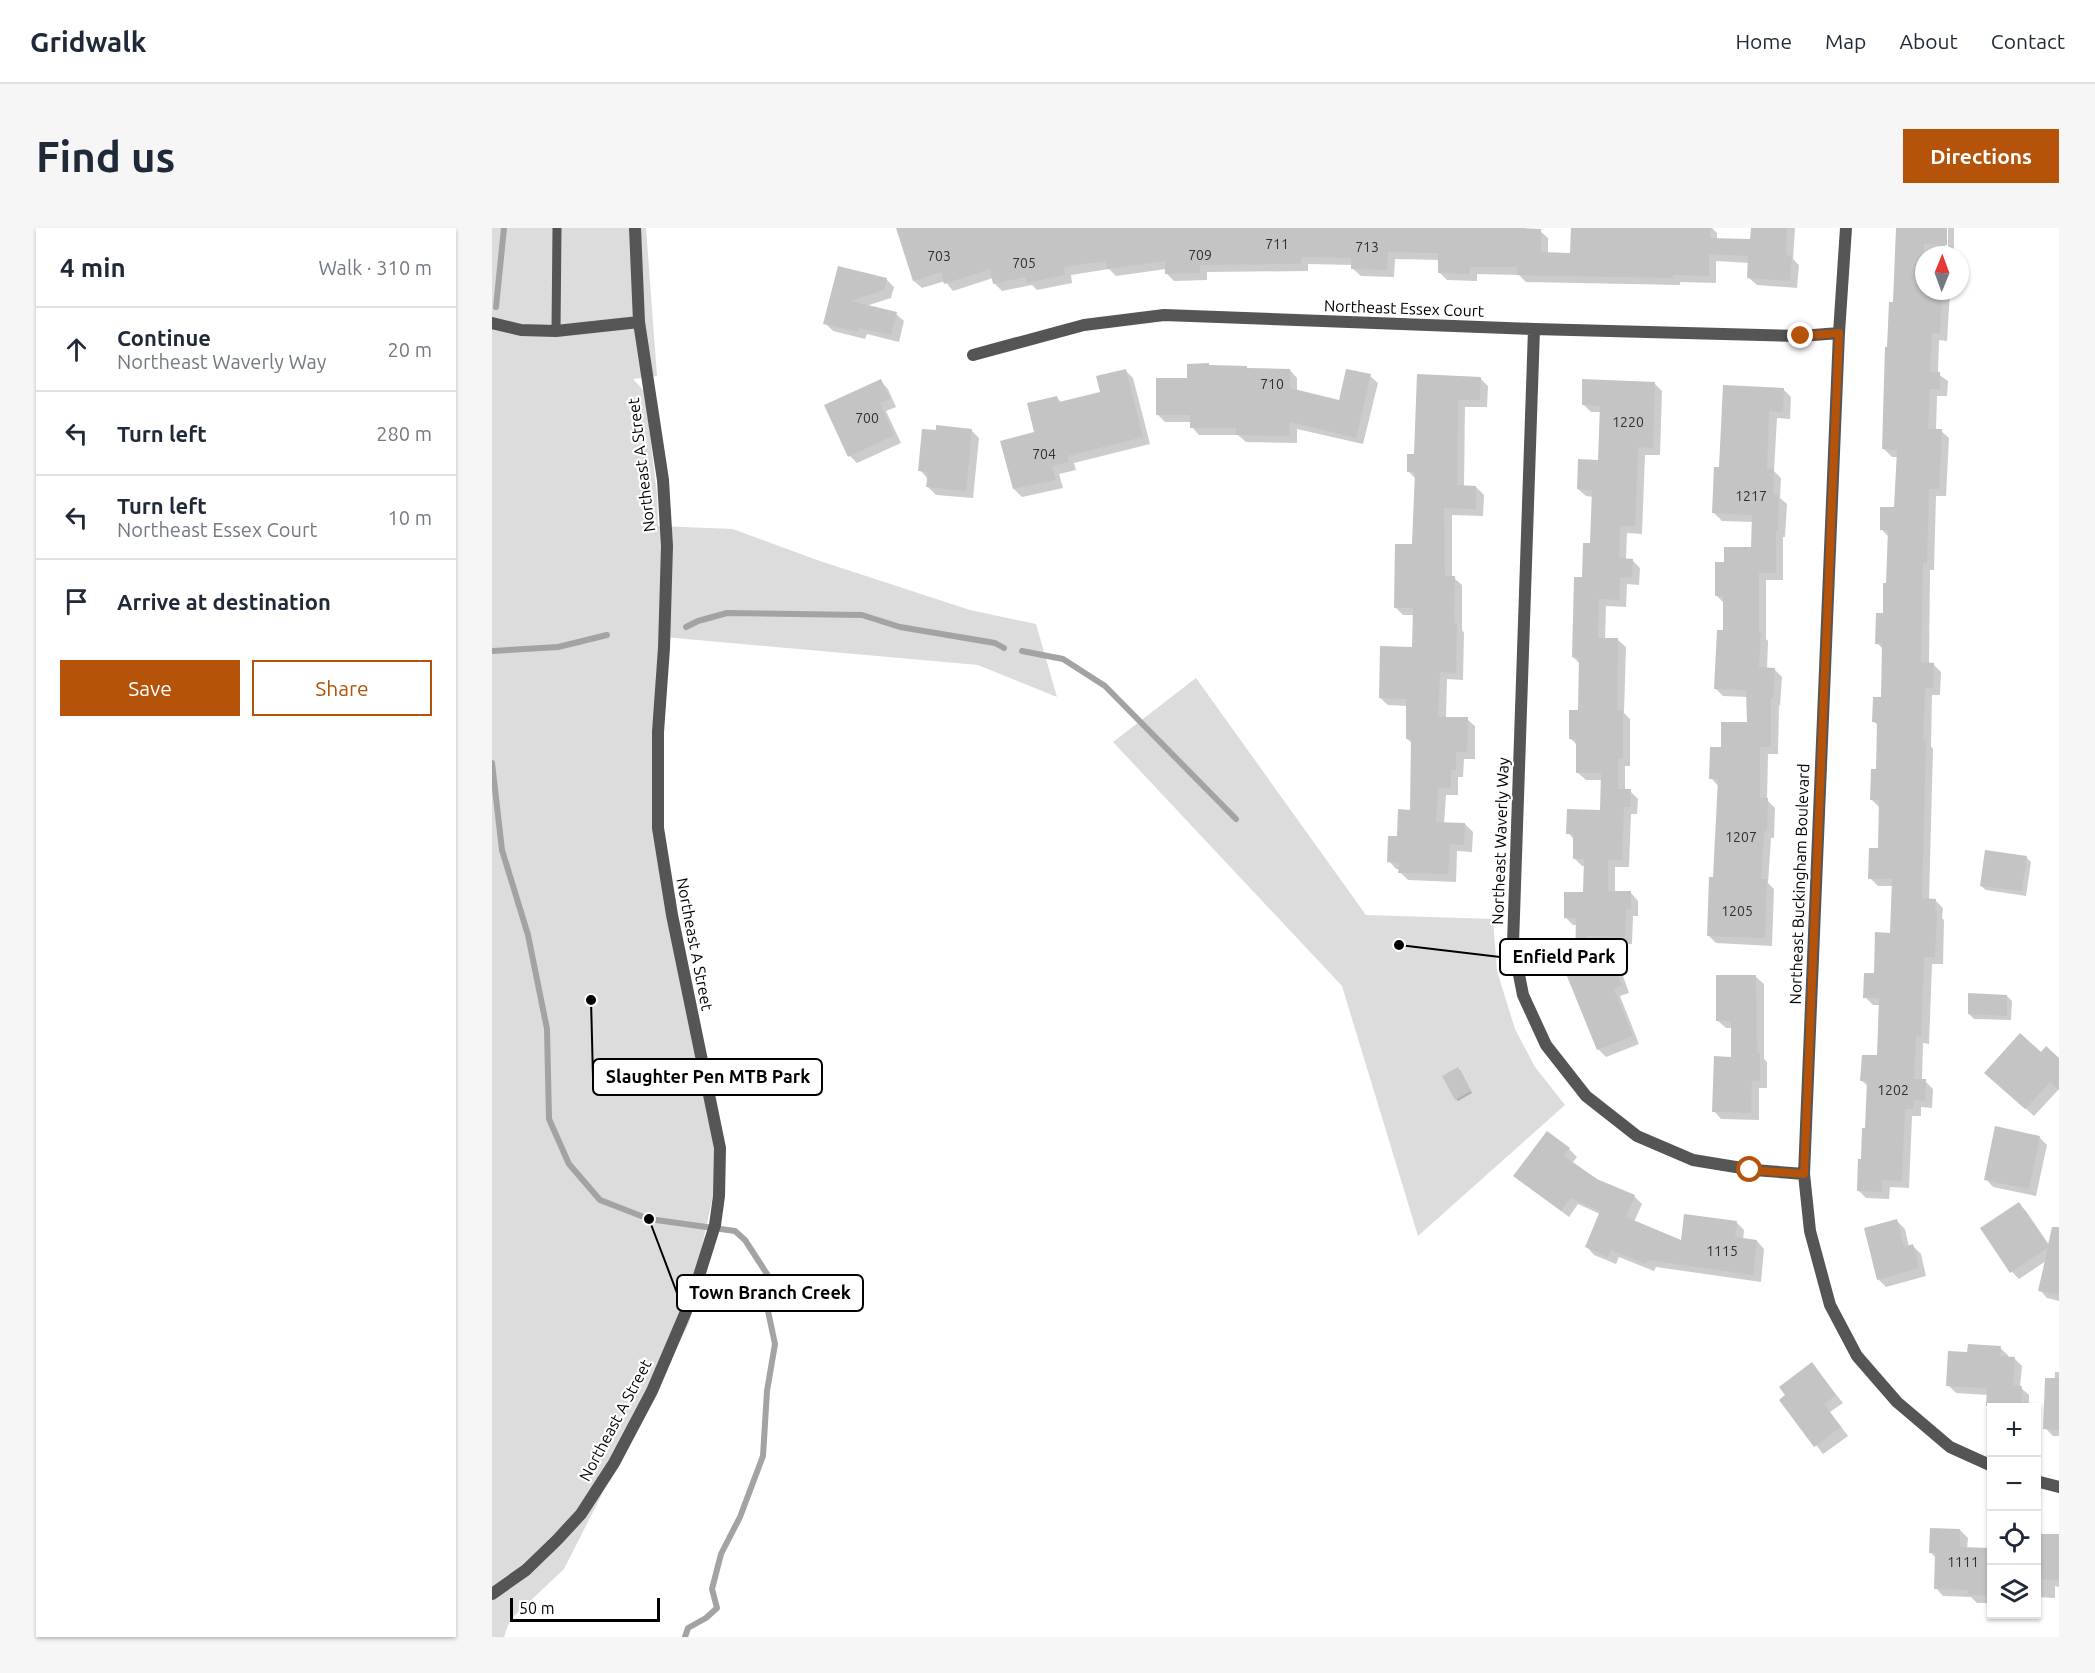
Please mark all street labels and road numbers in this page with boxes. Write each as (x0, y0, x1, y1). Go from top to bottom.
street label: Northeast Essex Court (1324, 296, 1485, 320)
street label: Northeast A Street (624, 396, 658, 533)
street label: Northeast Waverly Way (1488, 757, 1512, 925)
street label: Northeast Buckingham Boulevard (1786, 763, 1812, 1005)
street label: Northeast A Street (673, 876, 717, 1013)
street label: Northeast A Street (575, 1356, 655, 1484)

